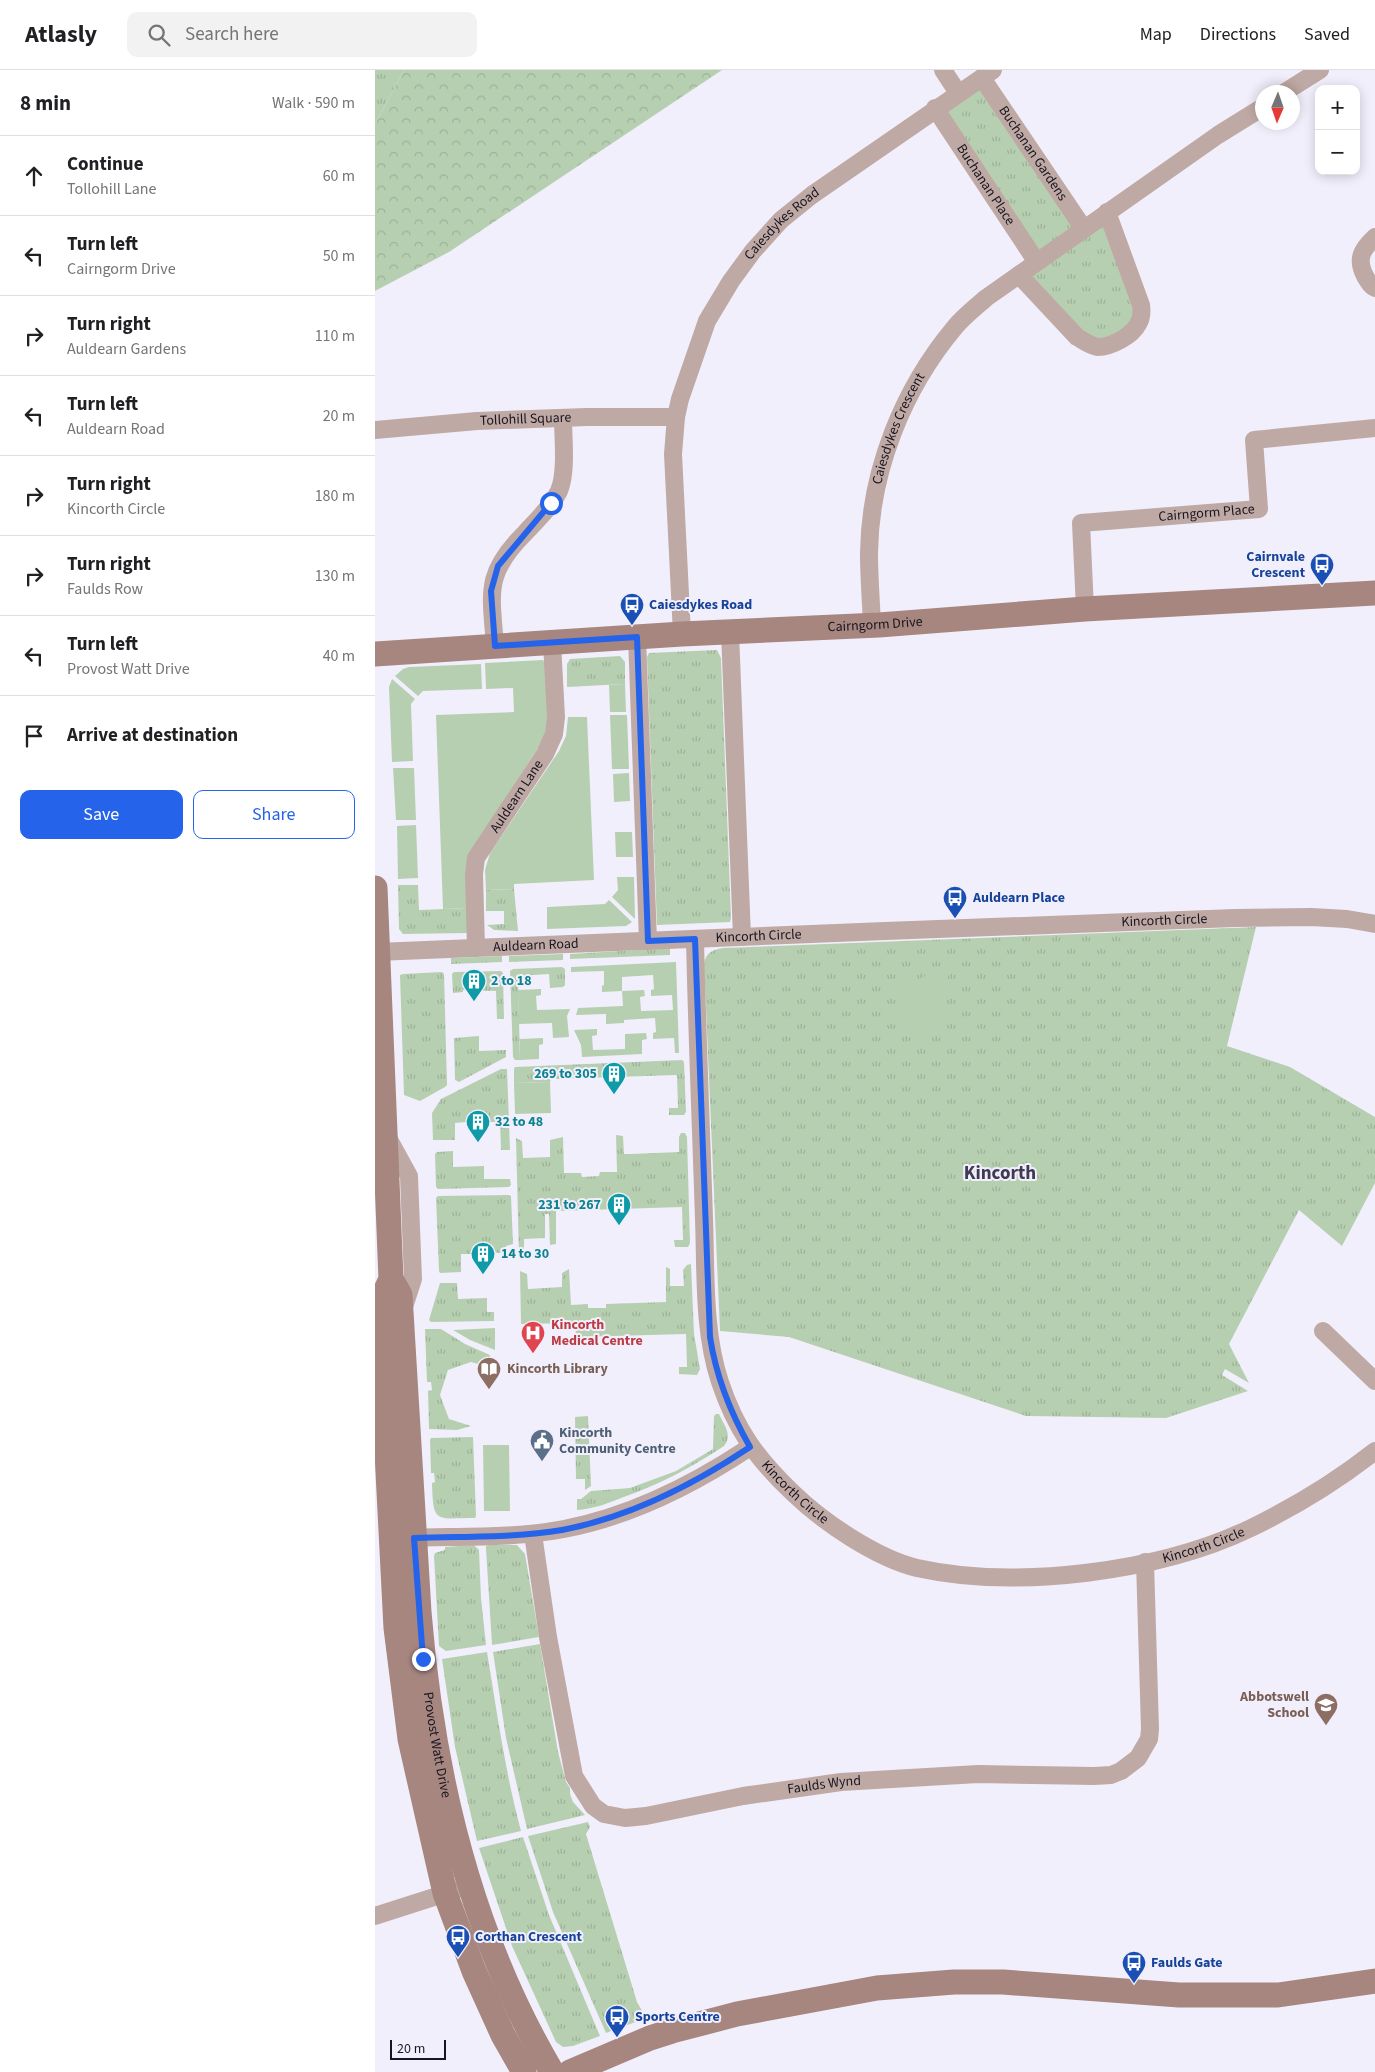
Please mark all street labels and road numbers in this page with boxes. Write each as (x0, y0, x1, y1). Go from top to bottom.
street label: Buchanan Gardens (994, 102, 1072, 205)
street label: Buchanan Place (952, 140, 1020, 229)
street label: Caiesdykes Road (739, 183, 824, 264)
street label: Caiesdykes Crescent (867, 369, 930, 486)
street label: Tollohill Square (479, 408, 572, 431)
street label: Cairngorm Place (1158, 499, 1255, 527)
street label: Cairngorm Drive (827, 612, 923, 637)
street label: Auldearn Lane (485, 756, 548, 837)
street label: Kincorth Circle (1121, 909, 1208, 932)
street label: Kincorth Circle (715, 924, 802, 948)
street label: Auldearn Road (493, 934, 579, 957)
street label: Kincorth Circle (756, 1456, 833, 1529)
street label: Kincorth Circle (1160, 1522, 1248, 1569)
street label: Provost Watt Drive (418, 1691, 456, 1800)
street label: Faulds Wynd (786, 1771, 862, 1800)

